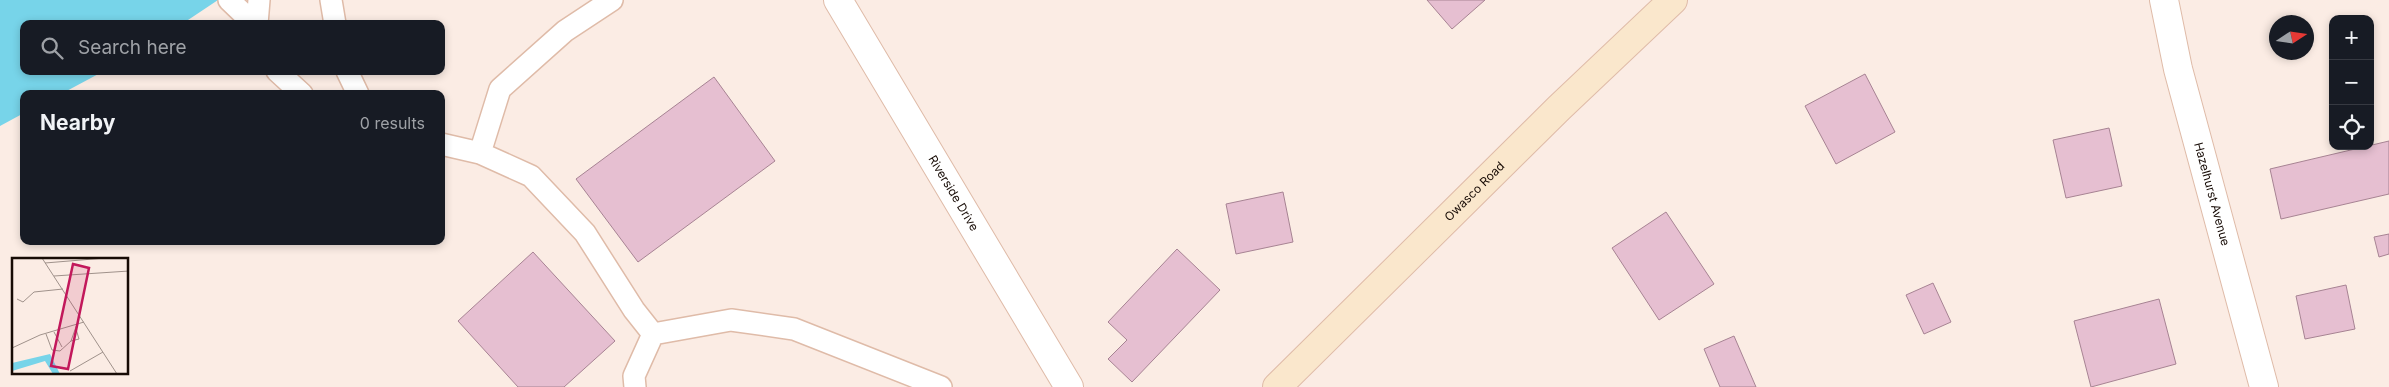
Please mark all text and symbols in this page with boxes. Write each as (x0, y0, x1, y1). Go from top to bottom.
north arrow (2269, 15, 2314, 60)
map controls (2329, 15, 2374, 150)
button: + (2329, 15, 2374, 60)
search box (20, 20, 445, 75)
icon: search (38, 34, 66, 62)
text: Search here (78, 36, 187, 59)
button: − (2329, 60, 2374, 105)
button: locate (2329, 105, 2374, 150)
text: Nearby (40, 110, 115, 135)
text: 0 results (360, 113, 425, 133)
street label: Hazelhurst Avenue (2191, 141, 2233, 247)
street label: Riverside Drive (925, 152, 982, 233)
street label: Owasco Road (1441, 158, 1507, 224)
inset map (12, 258, 129, 374)

